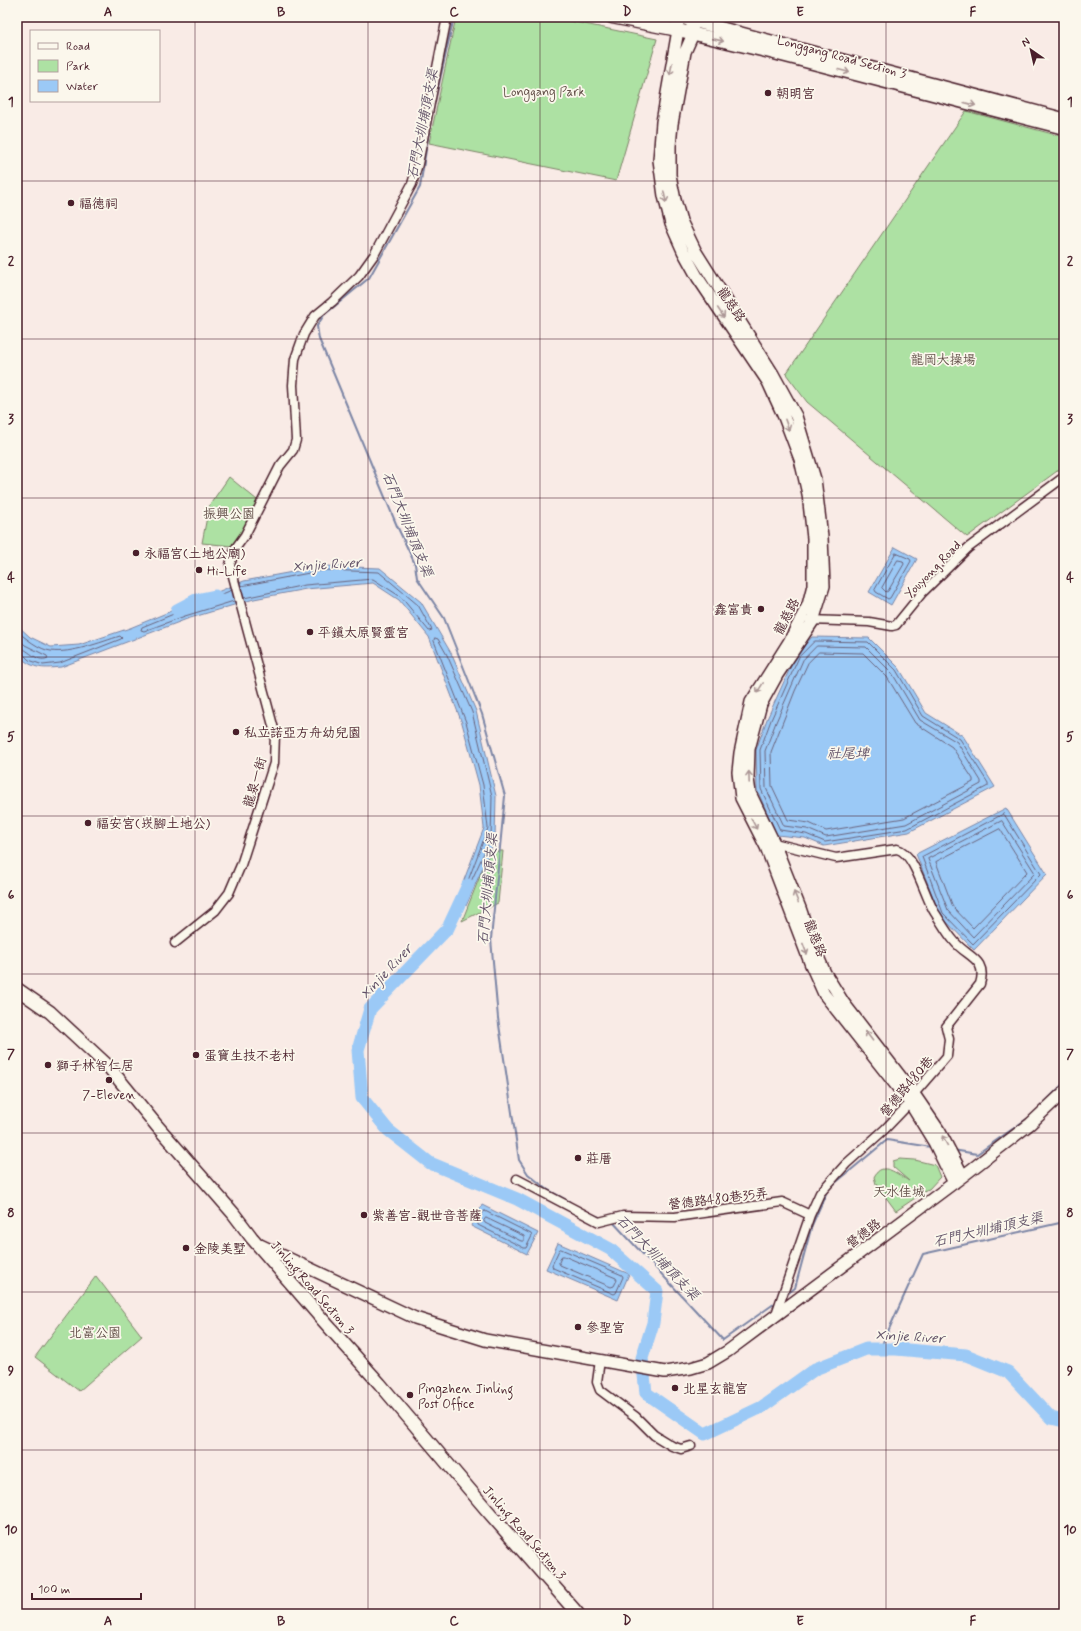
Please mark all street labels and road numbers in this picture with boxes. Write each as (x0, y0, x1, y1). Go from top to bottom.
street label: Longgang Road Section 3 (775, 32, 908, 84)
street label: 龍慈路 (713, 284, 749, 326)
street label: Youyong Road (901, 537, 965, 603)
street label: 龍慈路 (771, 595, 804, 638)
street label: 龍泉一街 (240, 755, 271, 810)
street label: 龍慈路 (800, 917, 830, 960)
street label: 營德路480巷 (877, 1053, 938, 1121)
street label: 營德路480巷35弄 (667, 1185, 769, 1214)
street label: 營德路 (843, 1216, 885, 1253)
street label: Jinling Road Section 3 (265, 1238, 357, 1340)
street label: Jinling Road Section 3 (477, 1483, 569, 1585)

